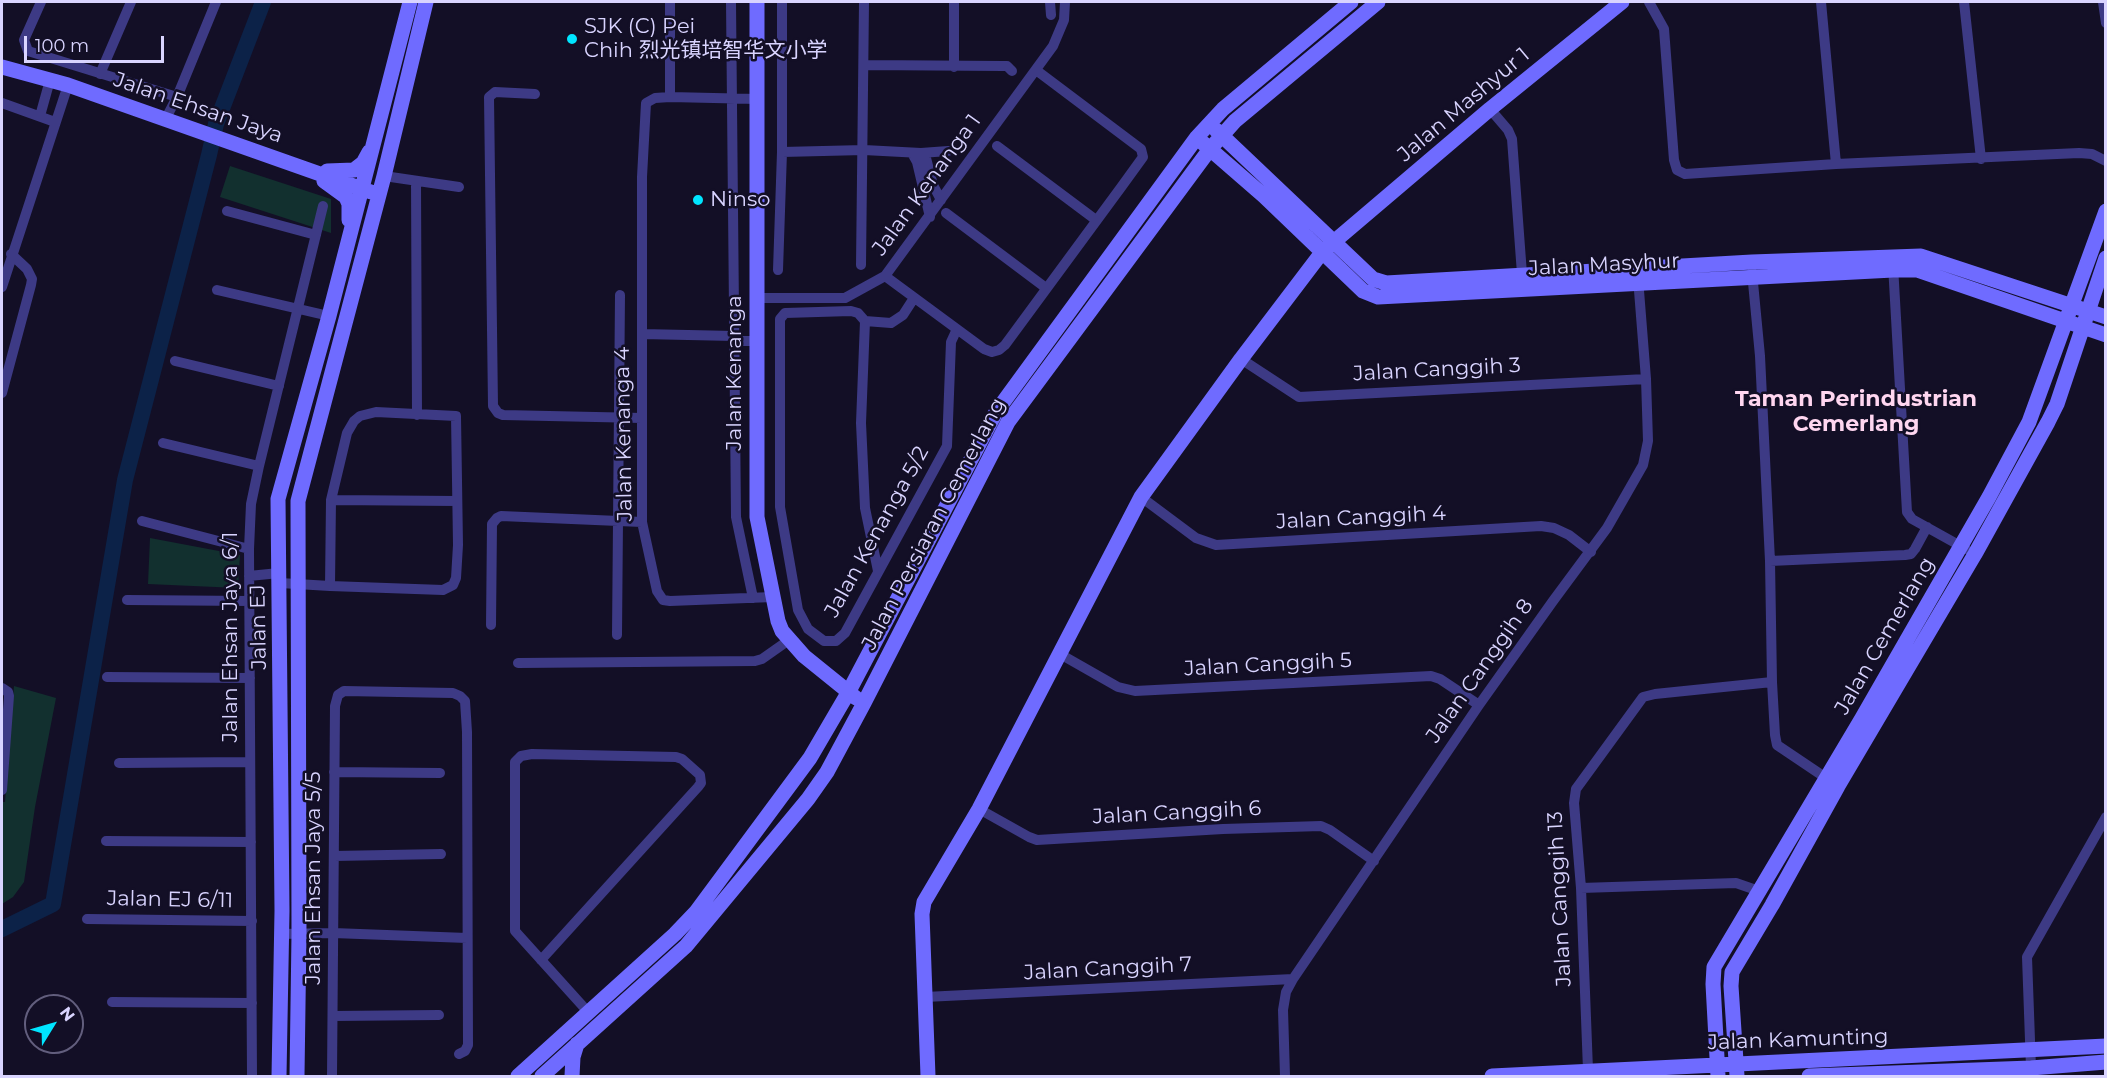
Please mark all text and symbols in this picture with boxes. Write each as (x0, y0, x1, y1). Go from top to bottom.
place label: SJK (C) Pei Chih 烈光镇培智华文小学 (584, 14, 827, 64)
scale bar (27, 24, 166, 62)
marker: SJK (C) Pei Chih 烈光镇培智华文小学 (565, 32, 579, 46)
text: 100 m (35, 35, 89, 57)
street label: Jalan Mashyur 1 (1393, 43, 1535, 167)
street label: Jalan Ehsan Jaya (110, 67, 286, 149)
street label: Jalan Kenanga 1 (867, 109, 987, 261)
place label: Ninso (710, 187, 770, 213)
marker: Ninso (691, 193, 705, 207)
street label: Jalan Masyhur (1528, 248, 1680, 282)
street label: Jalan Kenanga (722, 295, 748, 451)
street label: Jalan Kenanga 4 (610, 346, 638, 522)
street label: Jalan Canggih 3 (1352, 353, 1522, 387)
district label: Taman Perindustrian Cemerlang (1735, 387, 1977, 439)
street label: Jalan Persiaran Cemerlang (857, 394, 1011, 654)
street label: Jalan Kenanga 5/2 (820, 442, 934, 622)
street label: Jalan Canggih 4 (1275, 501, 1447, 535)
street label: Jalan Ehsan Jaya 6/1 (218, 532, 244, 742)
street label: Jalan Cemerlang (1830, 553, 1940, 719)
street label: Jalan EJ (246, 584, 272, 670)
street label: Jalan Canggih 8 (1421, 594, 1539, 748)
street label: Jalan Canggih 5 (1183, 648, 1353, 682)
street label: Jalan Ehsan Jaya 5/5 (301, 771, 327, 985)
street label: Jalan Canggih 6 (1092, 796, 1262, 830)
street label: Jalan Canggih 13 (1543, 811, 1577, 987)
street label: Jalan EJ 6/11 (107, 886, 233, 914)
street label: Jalan Canggih 7 (1023, 952, 1193, 986)
north arrow (24, 994, 84, 1054)
text: N (56, 1003, 79, 1025)
street label: Jalan Kamunting (1707, 1024, 1889, 1056)

